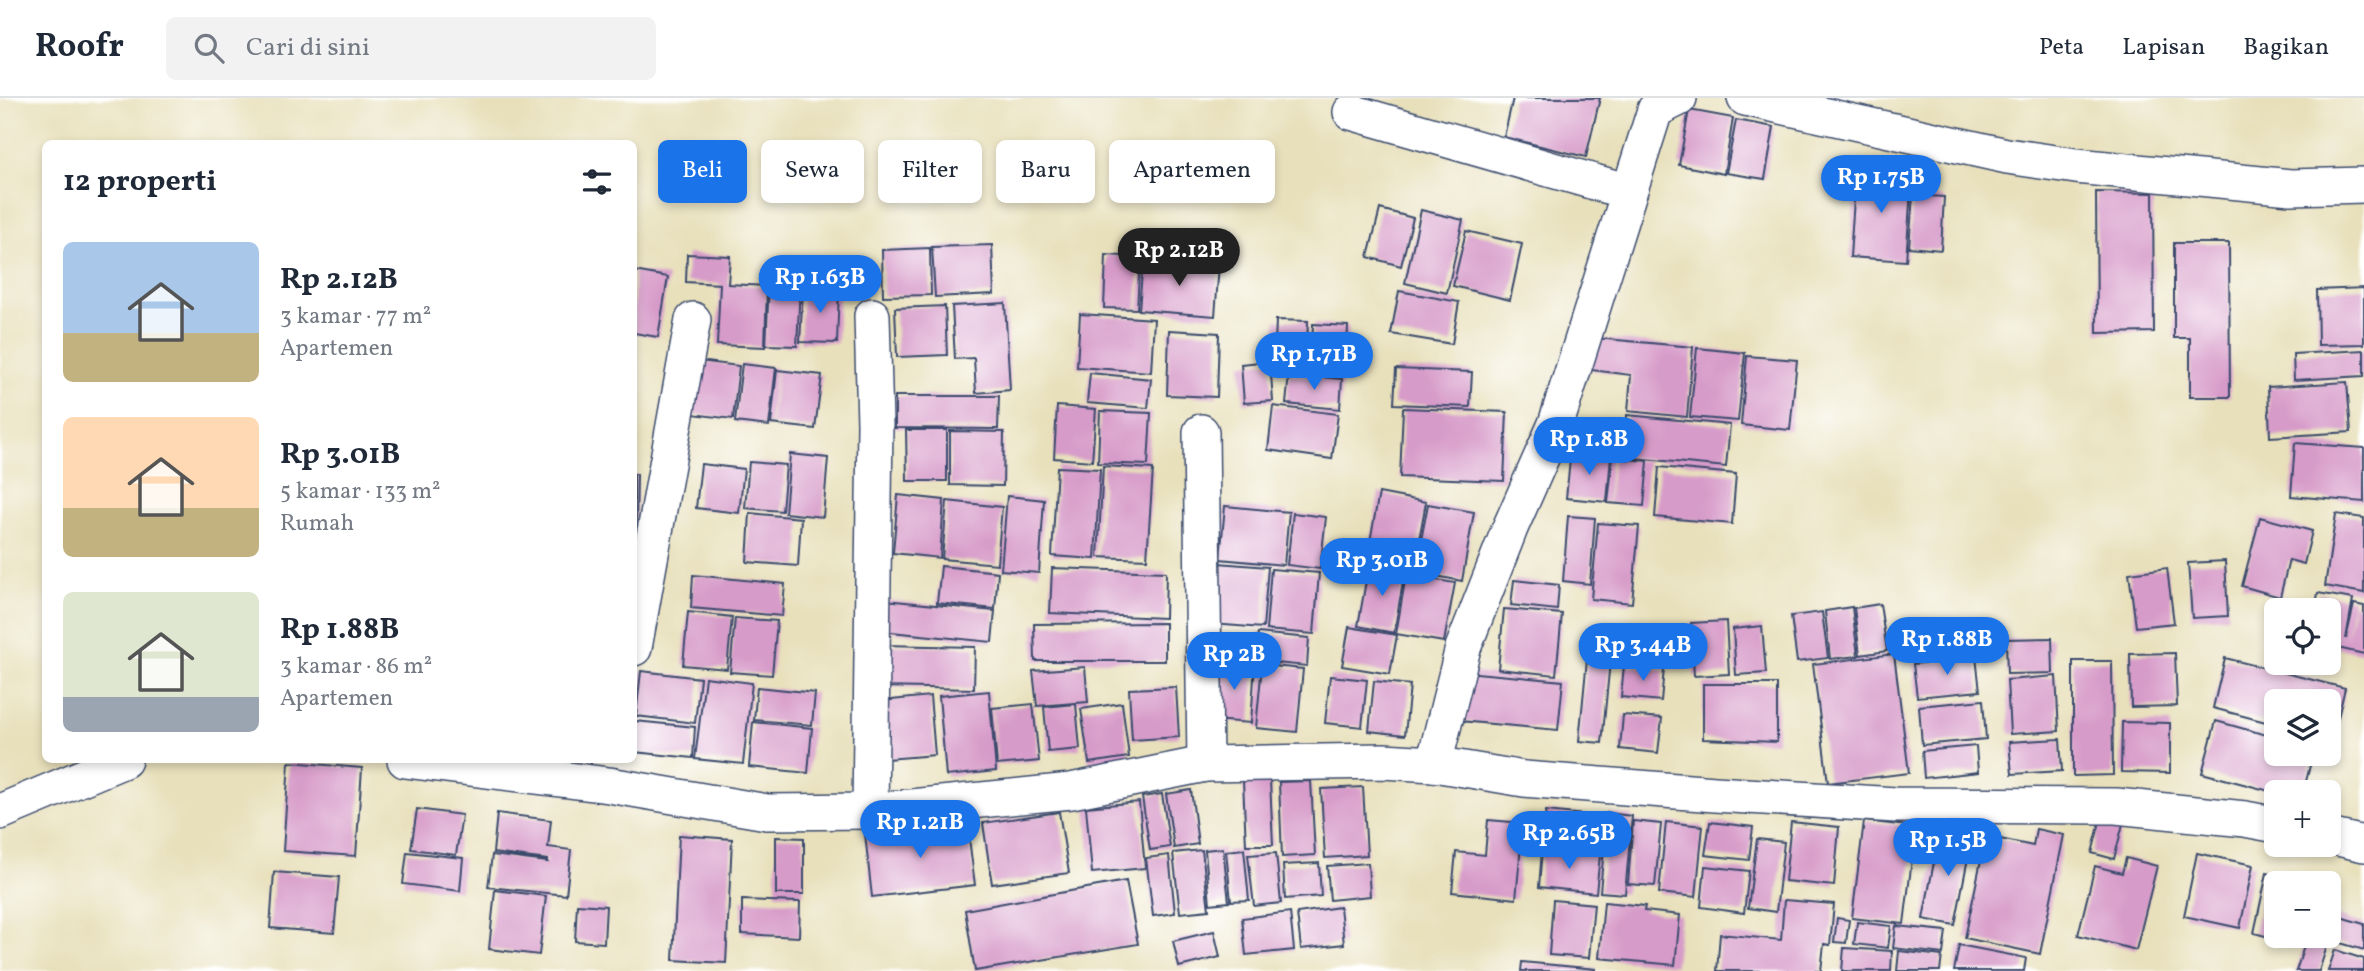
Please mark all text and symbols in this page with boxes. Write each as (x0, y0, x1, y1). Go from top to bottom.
search box (166, 17, 656, 80)
text: Roofr (35, 25, 124, 71)
icon: search (190, 29, 228, 67)
text: Cari di sini (246, 30, 370, 66)
text: Peta (2039, 31, 2084, 65)
text: Lapisan (2122, 31, 2205, 65)
text: Bagikan (2243, 31, 2329, 65)
chip: Beli (658, 140, 747, 203)
chip: Sewa (761, 140, 864, 203)
chip: Filter (878, 140, 982, 203)
chip: Baru (996, 140, 1095, 203)
chip: Apartemen (1109, 140, 1275, 203)
pin: Rp 1.75B (1809, 156, 1953, 215)
text: 12 properti (63, 161, 217, 203)
text: Rp 1.75B (1837, 162, 1925, 194)
icon: filters (578, 163, 616, 201)
pin: Rp 2.12B (1107, 228, 1251, 288)
text: Rp 2.12B (1134, 235, 1224, 267)
pin: Rp 1.63B (748, 256, 892, 315)
text: Rp 2.12B (280, 259, 398, 301)
text: Rp 1.63B (775, 262, 865, 294)
icon: home (119, 270, 203, 354)
text: 3 kamar · 77 m² (280, 301, 431, 333)
pin: Rp 1.71B (1242, 332, 1386, 392)
text: Apartemen (280, 333, 393, 365)
text: Rp 1.71B (1271, 339, 1357, 371)
pin: Rp 1.8B (1524, 418, 1654, 477)
text: Rp 1.8B (1550, 424, 1628, 456)
text: Rp 3.01B (280, 434, 400, 476)
icon: home (119, 445, 203, 529)
text: 5 kamar · 133 m² (280, 476, 441, 508)
text: Rumah (280, 508, 354, 540)
pin: Rp 3.01B (1310, 538, 1454, 598)
text: Rp 3.01B (1336, 545, 1428, 577)
map controls (2264, 598, 2341, 948)
button: locate (2264, 598, 2341, 675)
text: Rp 1.88B (280, 609, 399, 651)
pin: Rp 1.88B (1875, 618, 2019, 677)
icon: home (119, 620, 203, 704)
pin: Rp 3.44B (1571, 624, 1715, 683)
text: Rp 1.88B (1901, 624, 1993, 656)
text: Rp 3.44B (1595, 630, 1691, 662)
pin: Rp 2B (1185, 632, 1283, 692)
text: Rp 2B (1203, 639, 1265, 671)
text: 3 kamar · 86 m² (280, 651, 432, 683)
text: Apartemen (280, 683, 393, 715)
button: layers (2264, 689, 2341, 766)
button: + (2264, 780, 2341, 857)
pin: Rp 1.21B (848, 800, 992, 860)
text: Rp 1.21B (876, 807, 964, 839)
pin: Rp 2.65B (1497, 812, 1641, 871)
text: Rp 2.65B (1523, 818, 1615, 850)
pin: Rp 1.5B (1883, 818, 2013, 878)
text: Rp 1.5B (1909, 825, 1987, 857)
button: − (2264, 871, 2341, 948)

